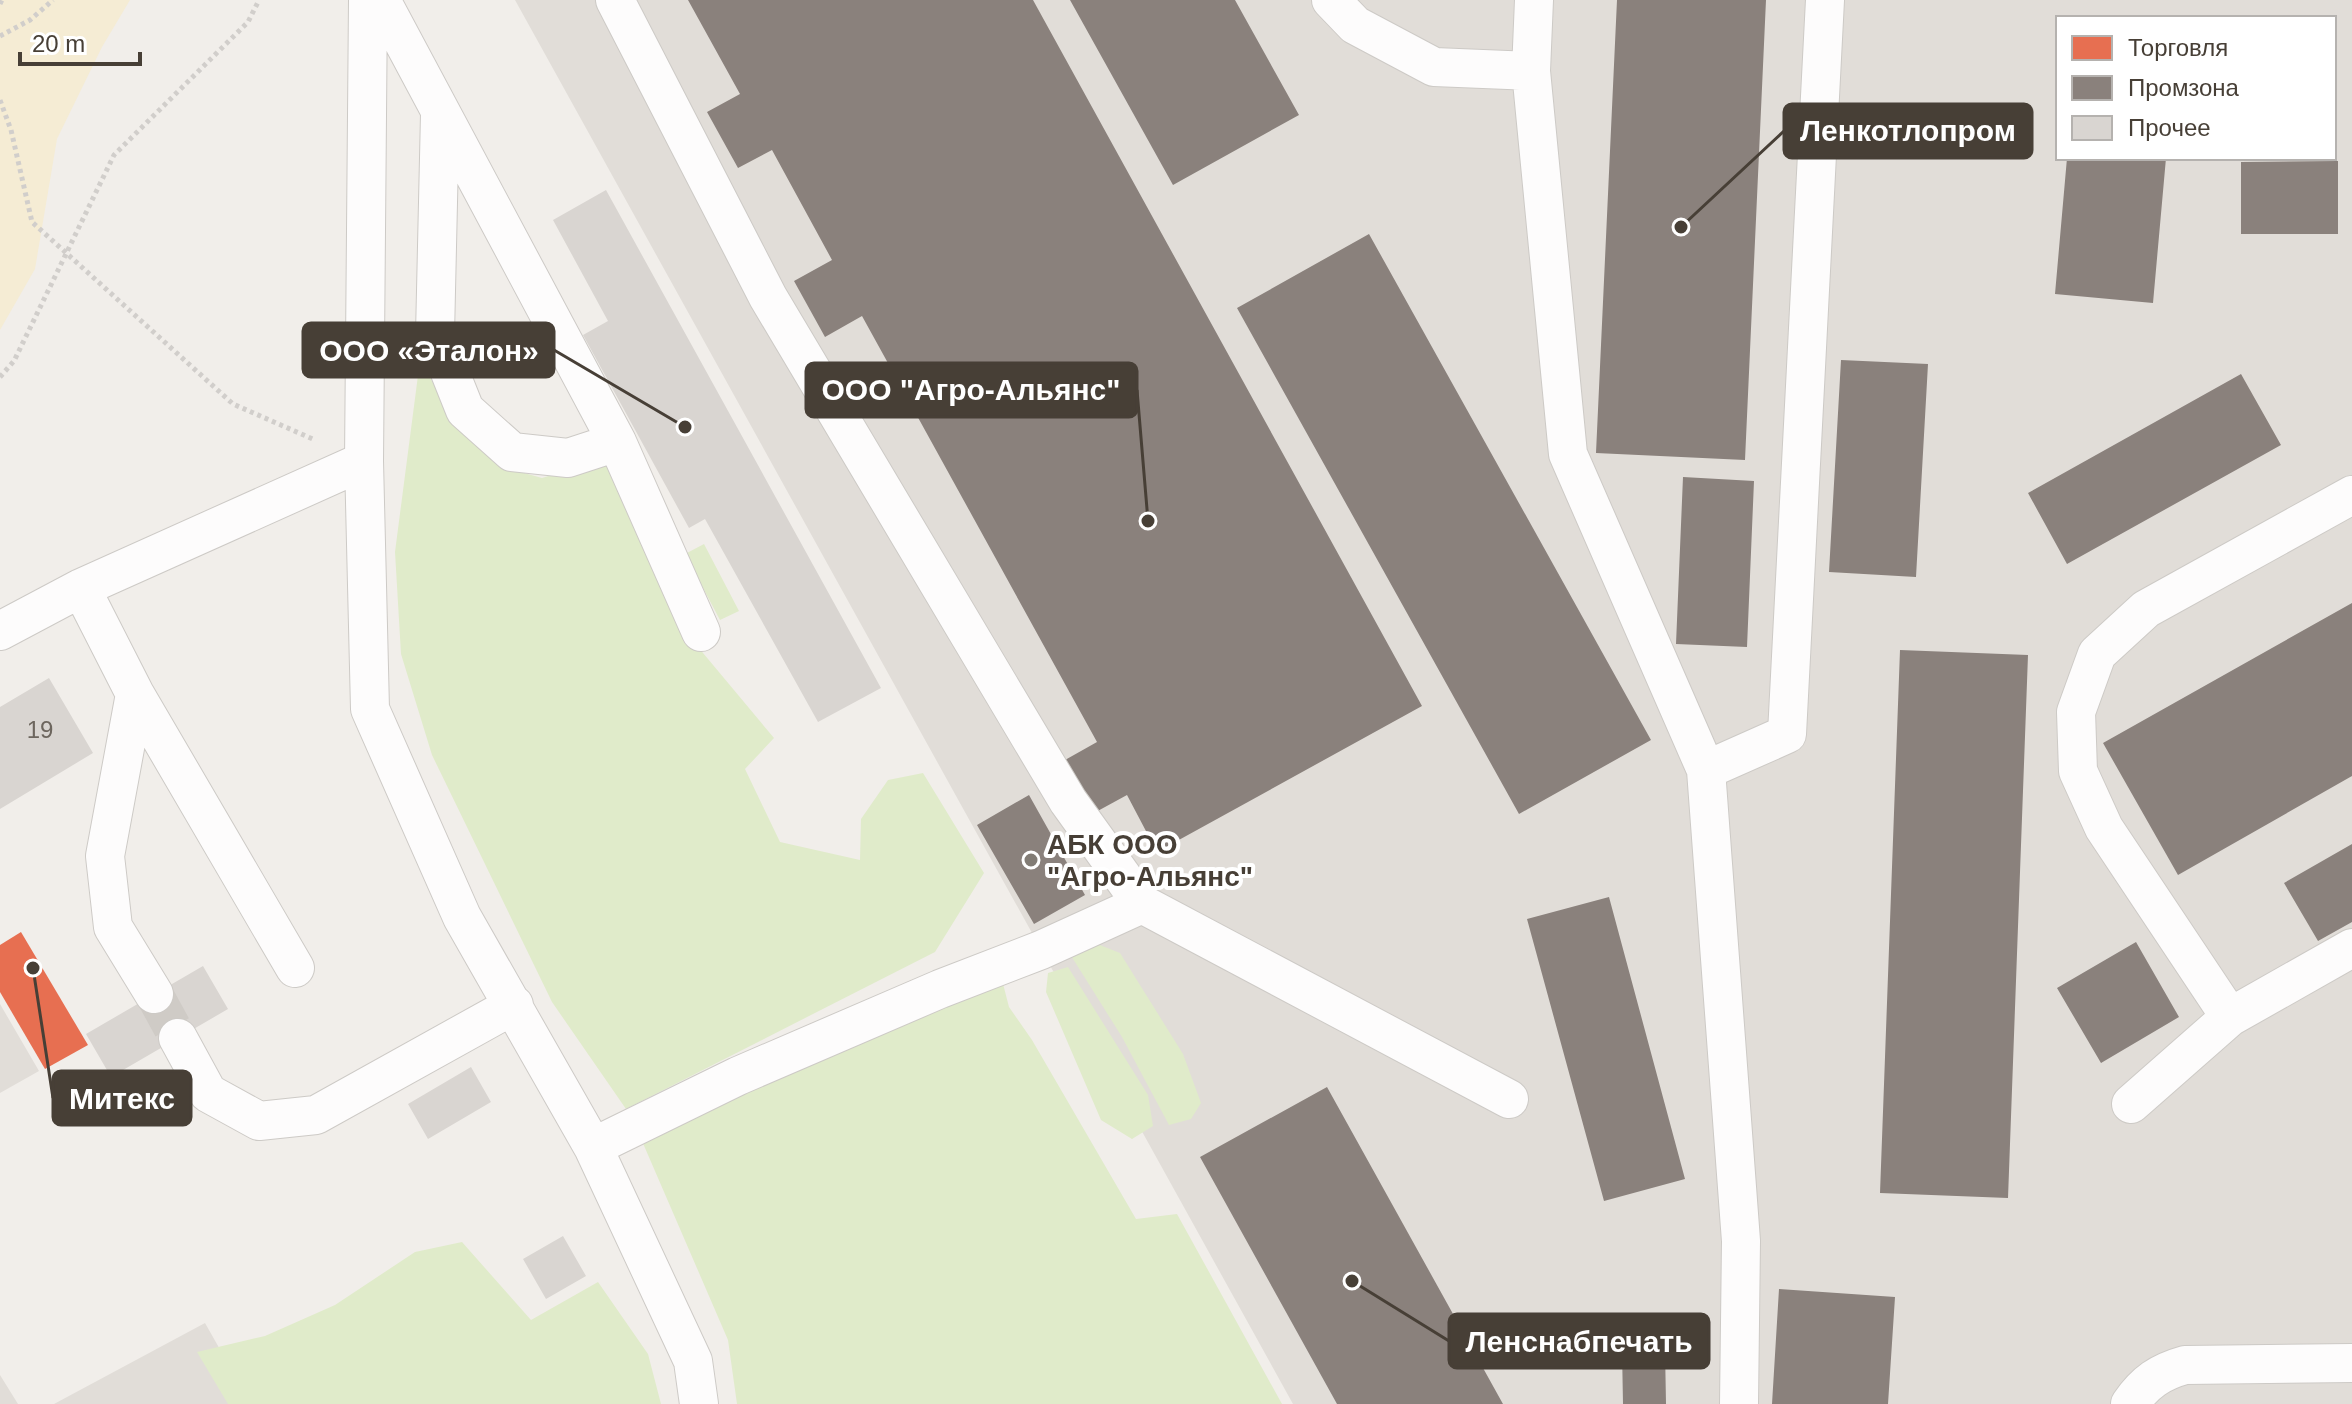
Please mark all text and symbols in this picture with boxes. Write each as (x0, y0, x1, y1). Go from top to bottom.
scale bar (20, 16, 140, 66)
legend (2056, 16, 2336, 160)
text: 20 m (32, 30, 85, 57)
text: Торговля (2128, 34, 2228, 61)
text: Промзона (2128, 74, 2240, 101)
callout: Ленкотлопром (1784, 104, 2032, 158)
text: Ленкотлопром (1800, 114, 2016, 147)
text: Прочее (2128, 114, 2211, 141)
callout: ООО «Эталон» (303, 323, 554, 377)
text: ООО «Эталон» (319, 334, 539, 367)
callout: ООО "Агро-Альянс" (806, 363, 1137, 417)
text: ООО "Агро-Альянс" (821, 373, 1121, 406)
house number: 19 (27, 716, 53, 743)
place label: АБК ООО "Агро-Альянс" (1047, 829, 1253, 892)
marker: АБК ООО "Агро-Альянс" (1022, 851, 1040, 869)
callout: Митекс (53, 1071, 191, 1125)
text: Митекс (69, 1082, 175, 1115)
callout: Ленснабпечать (1449, 1314, 1709, 1368)
text: Ленснабпечать (1465, 1325, 1693, 1358)

